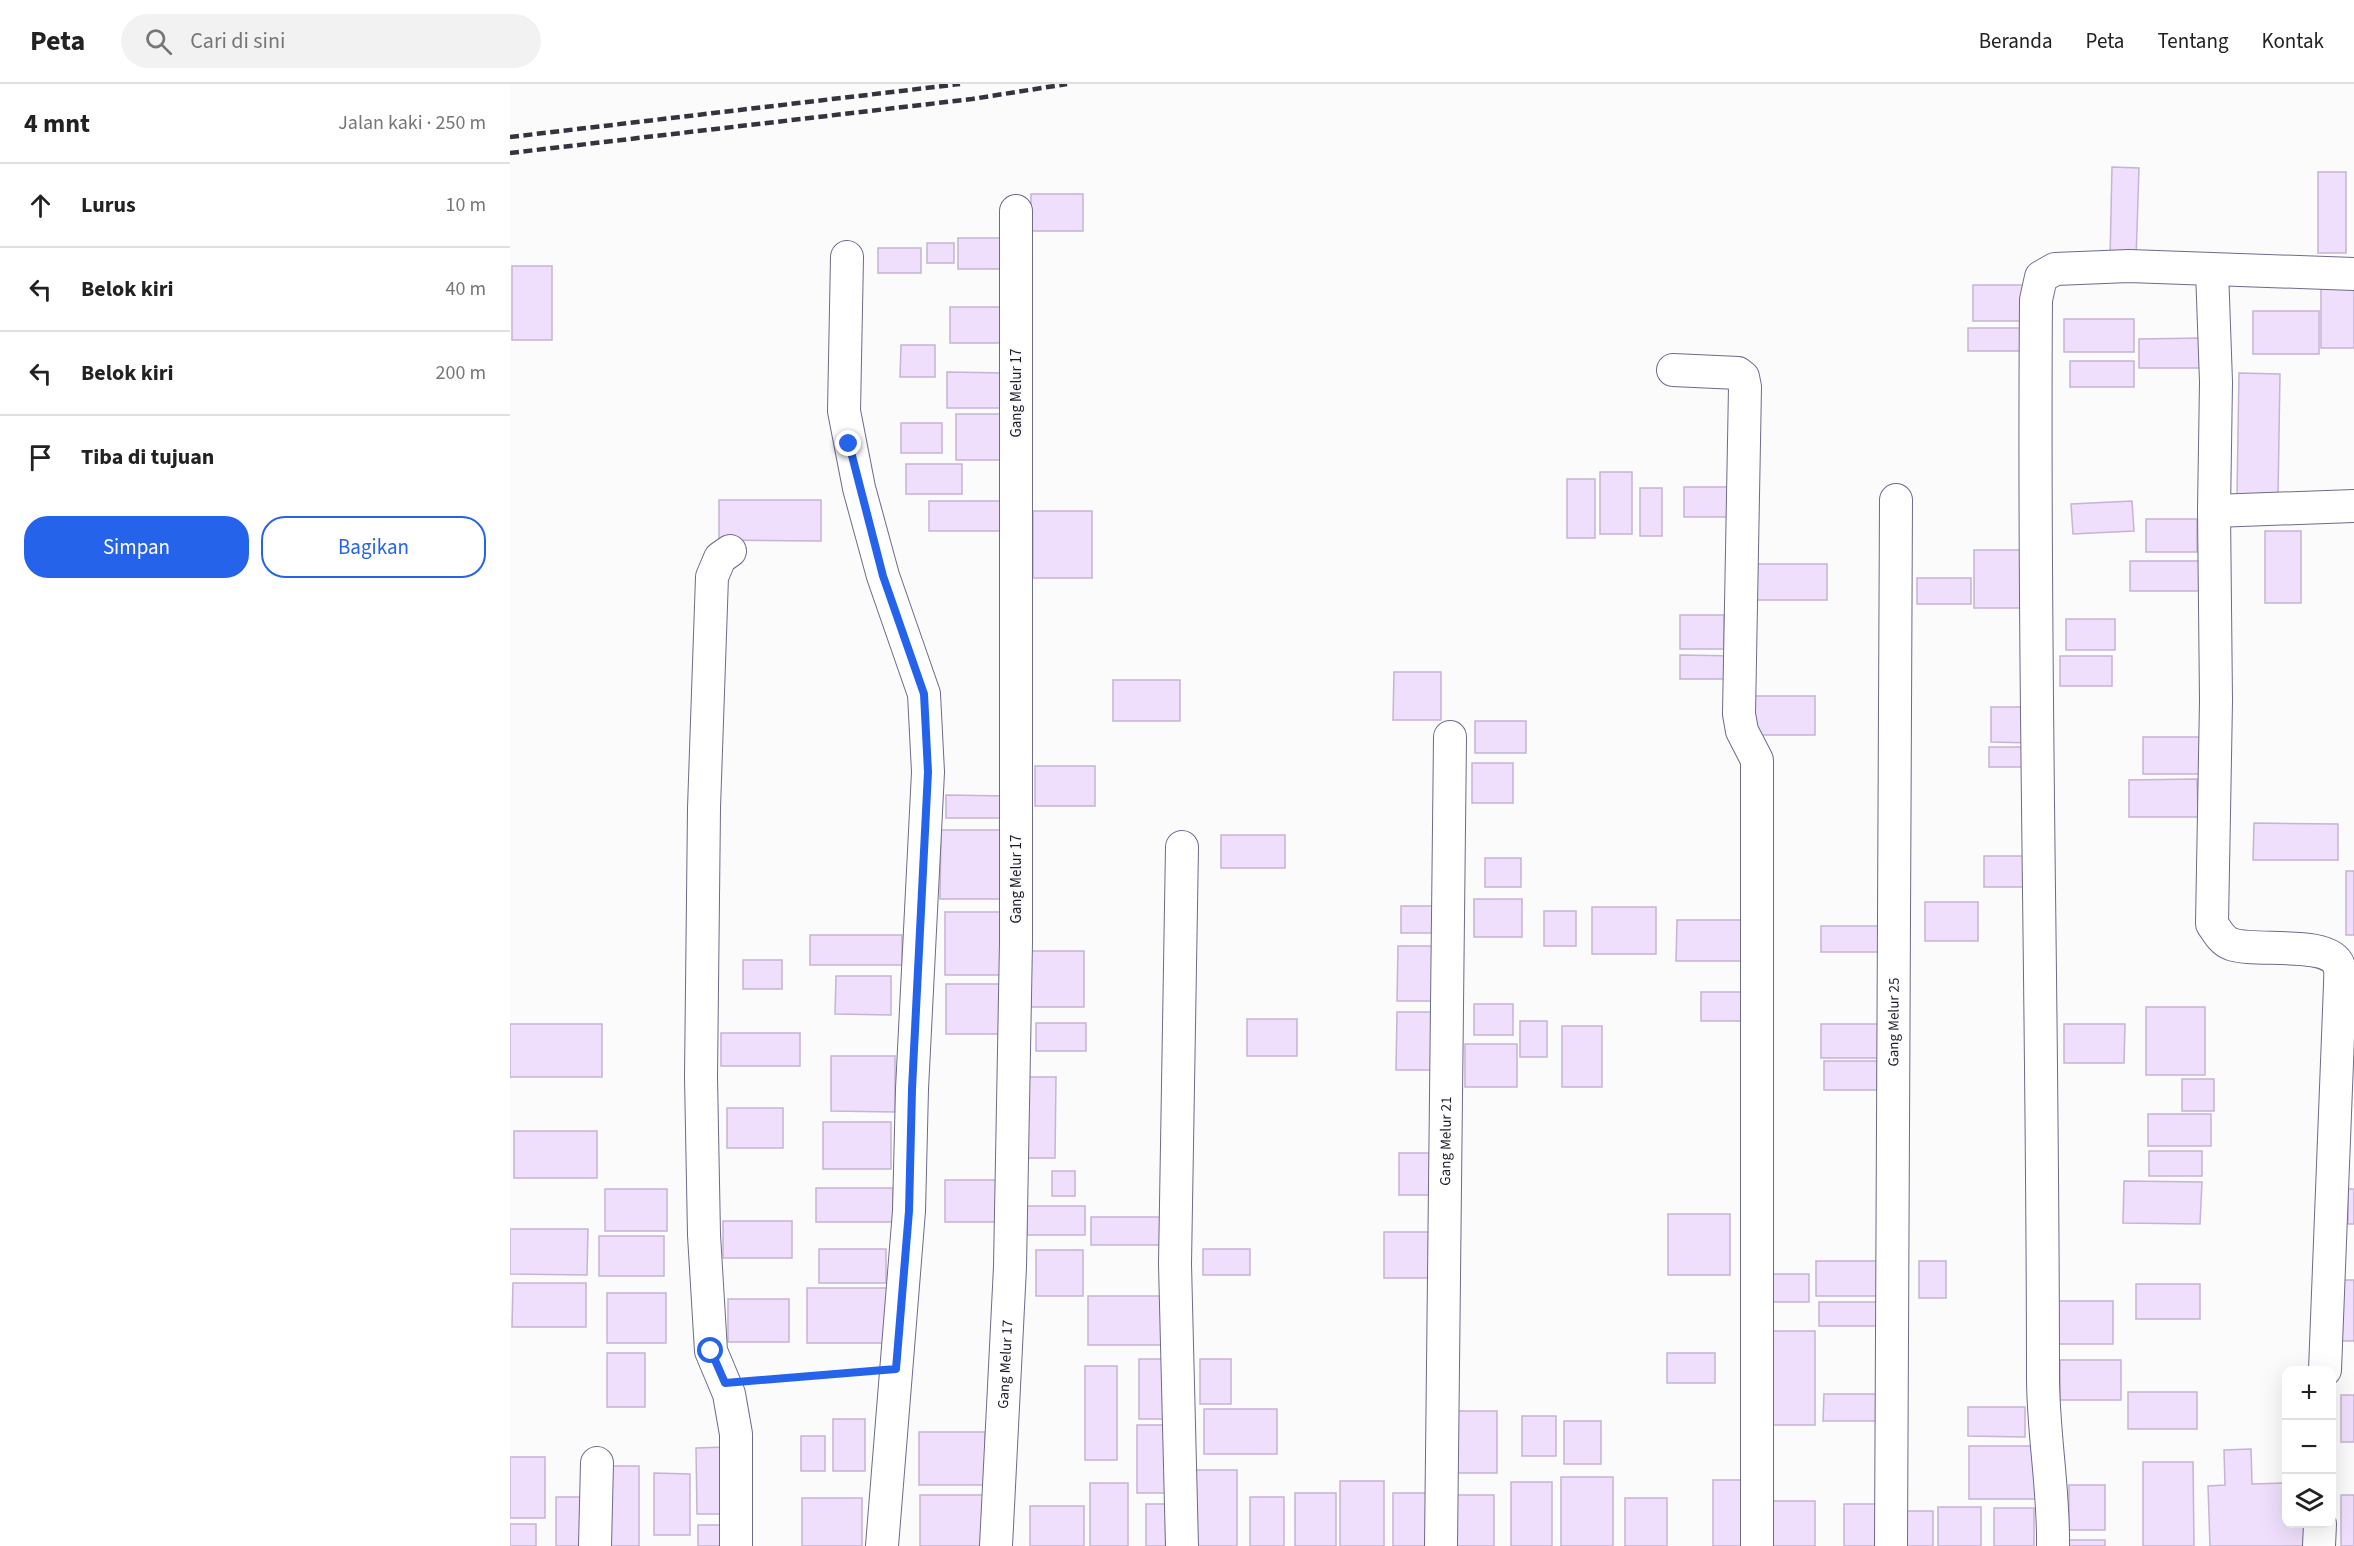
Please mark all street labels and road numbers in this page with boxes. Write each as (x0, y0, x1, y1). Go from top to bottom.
street label: Gang Melur 17 (1006, 348, 1027, 438)
street label: Gang Melur 17 (1006, 834, 1027, 924)
street label: Gang Melur 25 (1883, 977, 1905, 1067)
street label: Gang Melur 21 (1435, 1096, 1457, 1186)
street label: Gang Melur 17 (993, 1319, 1018, 1409)

